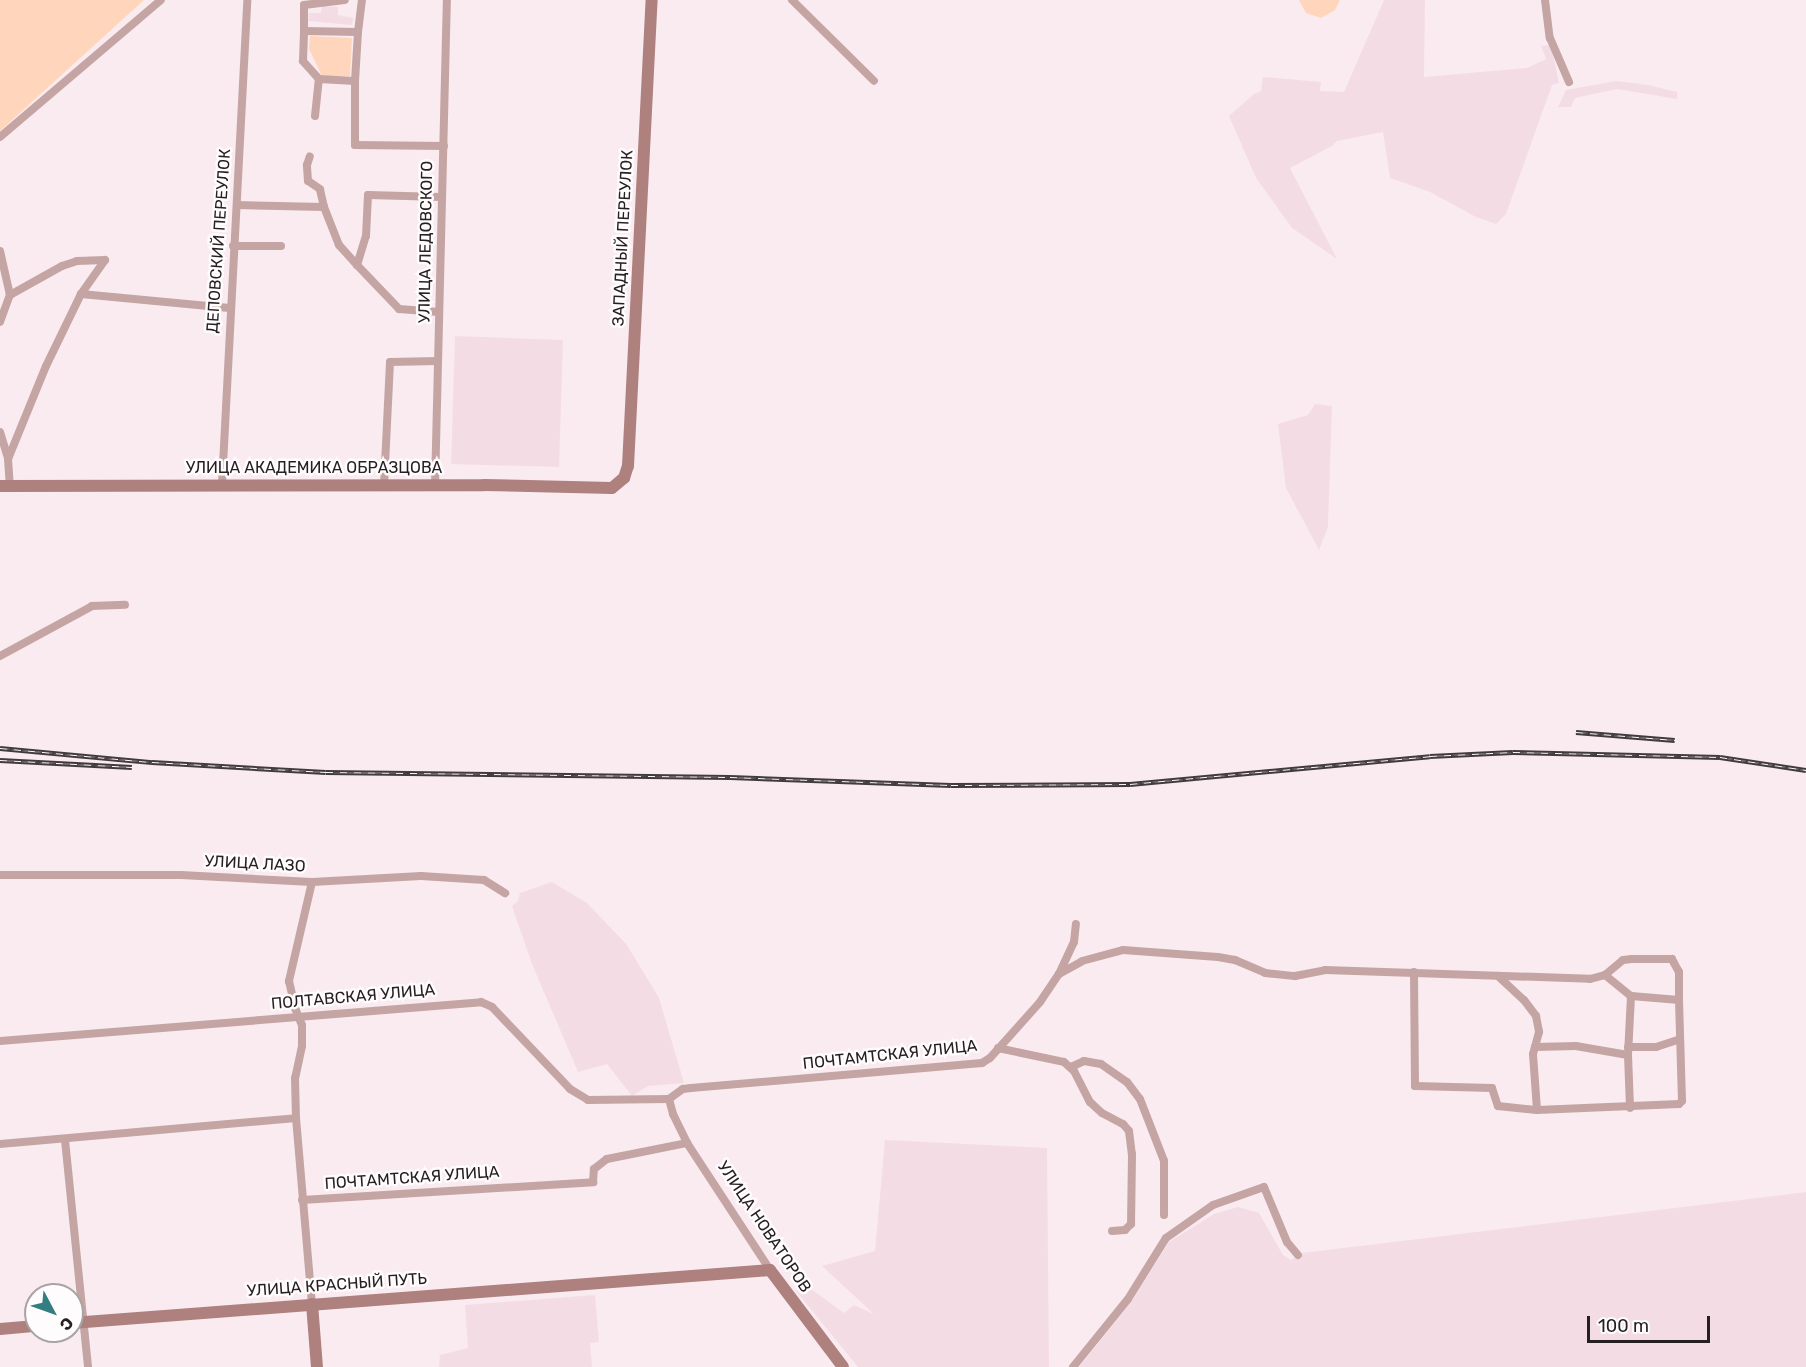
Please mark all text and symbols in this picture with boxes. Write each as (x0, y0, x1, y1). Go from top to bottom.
street label: ДЕПОВСКИЙ ПЕРЕУЛОК (203, 148, 235, 334)
street label: ЗАПАДНЫЙ ПЕРЕУЛОК (609, 149, 637, 327)
street label: УЛИЦА ЛЕДОВСКОГО (415, 161, 437, 323)
street label: УЛИЦА АКАДЕМИКА ОБРАЗЦОВА (186, 458, 442, 478)
street label: УЛИЦА ЛАЗО (204, 852, 306, 876)
street label: ПОЛТАВСКАЯ УЛИЦА (270, 980, 436, 1014)
street label: ПОЧТАМТСКАЯ УЛИЦА (802, 1036, 978, 1074)
street label: УЛИЦА НОВАТОРОВ (713, 1158, 815, 1296)
street label: ПОЧТАМТСКАЯ УЛИЦА (324, 1162, 500, 1194)
street label: УЛИЦА КРАСНЫЙ ПУТЬ (246, 1269, 428, 1301)
north arrow (24, 1283, 84, 1343)
scale bar (1590, 1304, 1713, 1342)
text: С (56, 1313, 77, 1334)
text: 100 m (1598, 1315, 1649, 1337)

